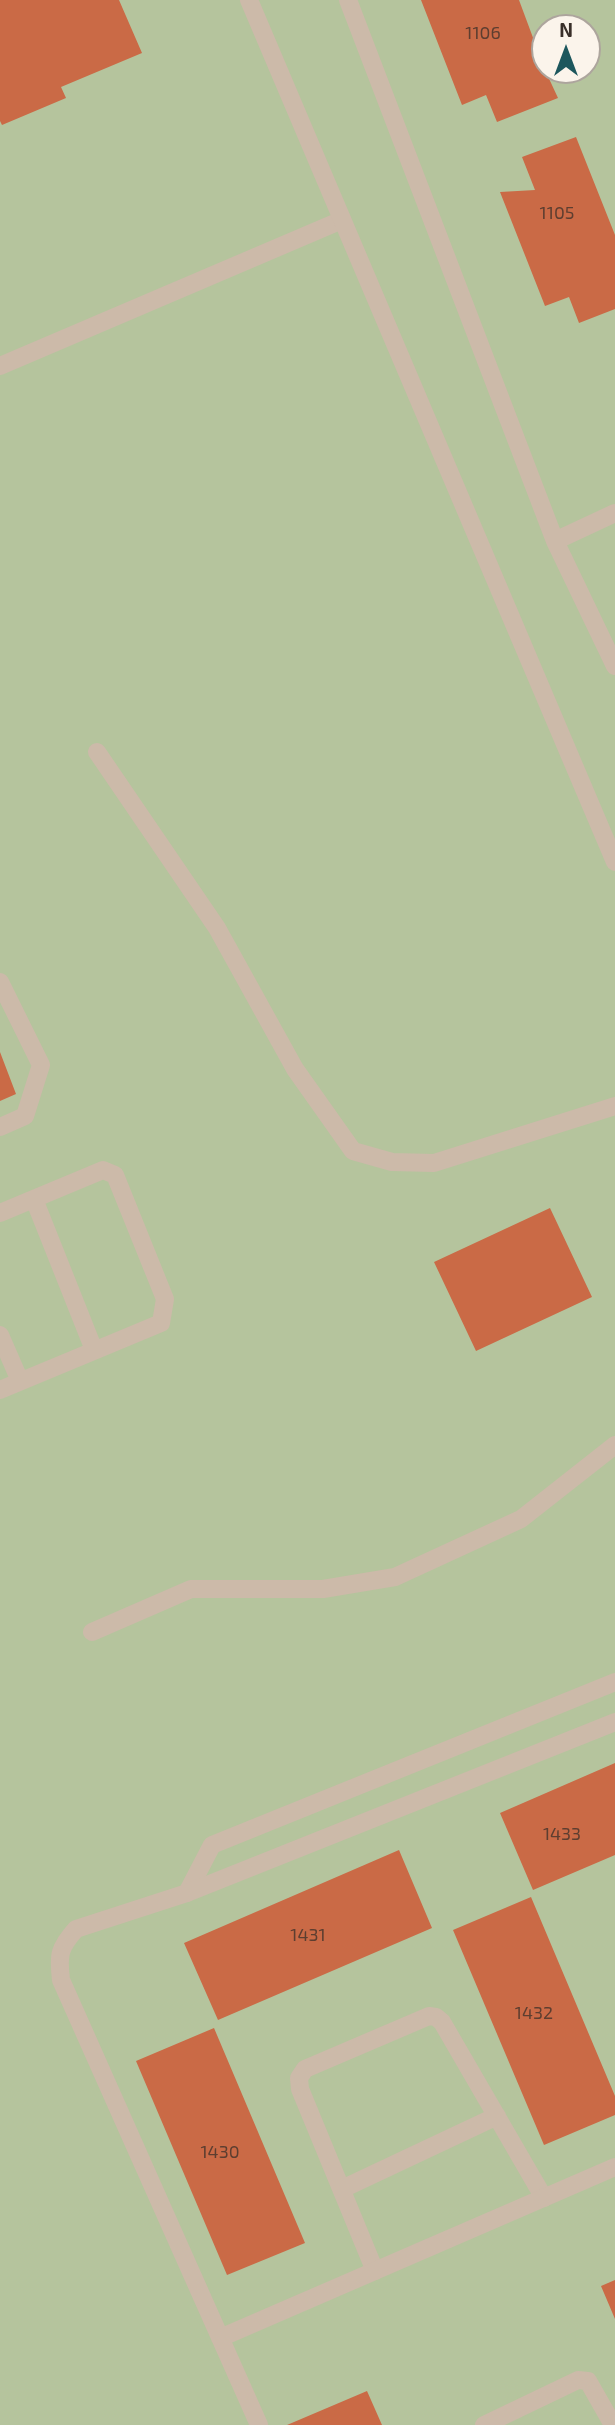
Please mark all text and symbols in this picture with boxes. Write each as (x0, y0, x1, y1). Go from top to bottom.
north arrow (531, 14, 601, 84)
text: N (559, 18, 573, 41)
house number: 1106 (465, 22, 501, 44)
house number: 1105 (540, 202, 574, 224)
house number: 1433 (543, 1823, 581, 1845)
house number: 1431 (290, 1924, 326, 1946)
house number: 1432 (515, 2002, 553, 2024)
house number: 1430 (200, 2141, 240, 2163)

